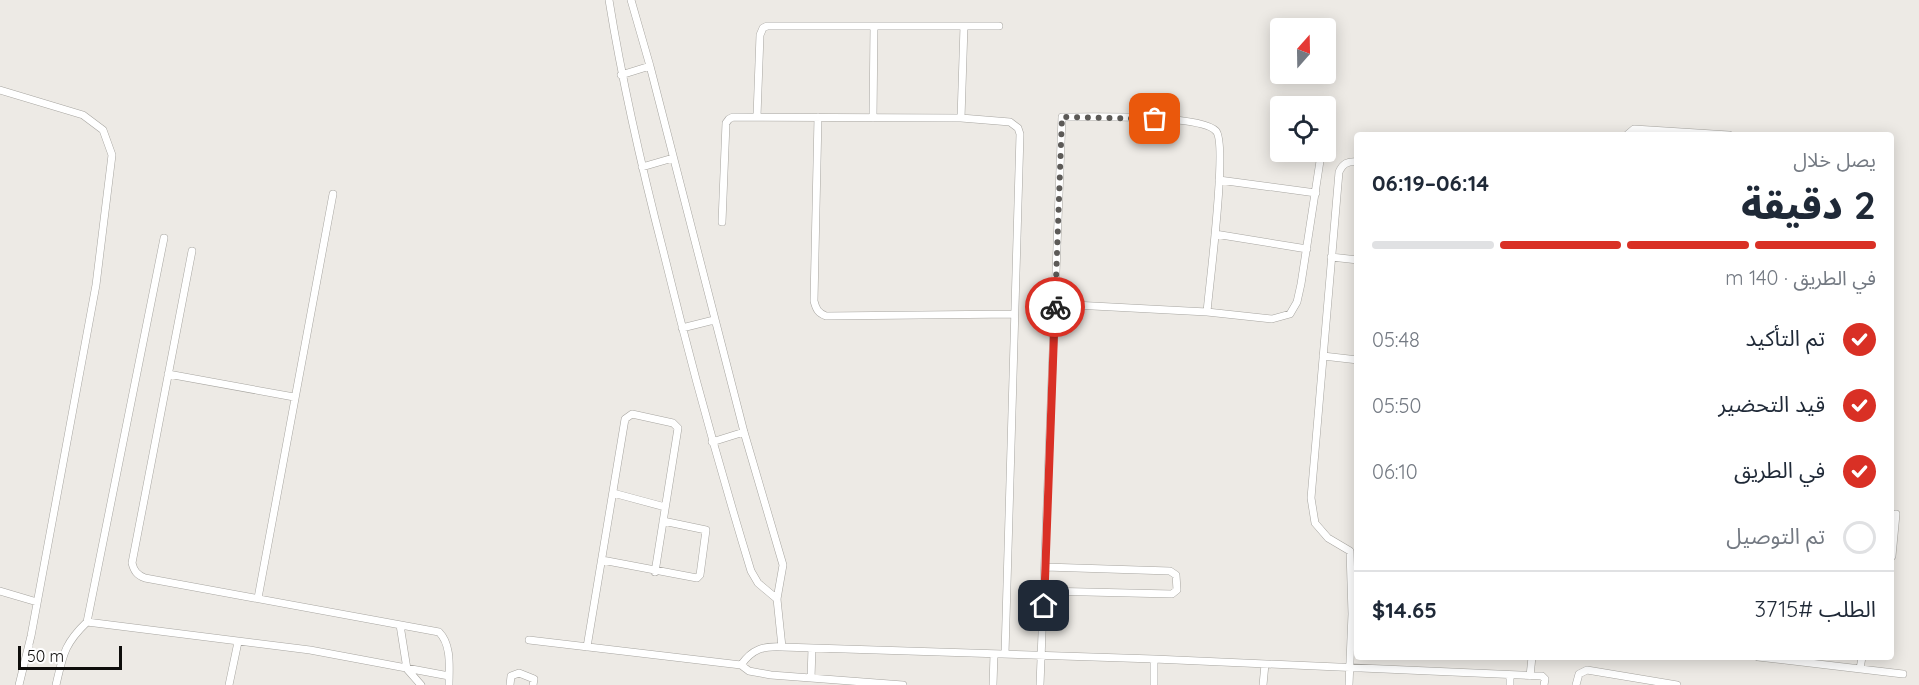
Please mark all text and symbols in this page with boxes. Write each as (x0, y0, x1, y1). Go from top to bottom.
north arrow (1270, 18, 1336, 84)
map controls (1270, 18, 1336, 162)
pin (1129, 93, 1180, 144)
button: locate (1270, 96, 1336, 162)
icon: bag (1138, 102, 1171, 135)
text: يصل خلال (1793, 147, 1876, 172)
text: 06:14–06:19 (1372, 169, 1489, 197)
text: 2 دقيقة (1741, 180, 1876, 229)
text: في الطريق · 140 m (1725, 265, 1876, 290)
courier (1025, 277, 1085, 337)
icon: bike (1039, 291, 1072, 324)
icon: check (1843, 323, 1876, 356)
text: تم التأكيد (1746, 324, 1825, 352)
text: 05:48 (1372, 327, 1420, 352)
icon: check (1843, 389, 1876, 422)
text: قيد التحضير (1718, 390, 1825, 418)
text: 05:50 (1372, 393, 1421, 418)
icon: check (1843, 455, 1876, 488)
text: في الطريق (1734, 456, 1825, 484)
text: 06:10 (1372, 459, 1418, 484)
text: تم التوصيل (1726, 522, 1825, 550)
pin (1018, 580, 1069, 631)
icon: home (1027, 589, 1060, 622)
text: الطلب #3715 (1754, 595, 1876, 623)
text: $14.65 (1372, 596, 1437, 624)
scale bar (18, 643, 122, 670)
text: 50 m (27, 646, 64, 666)

